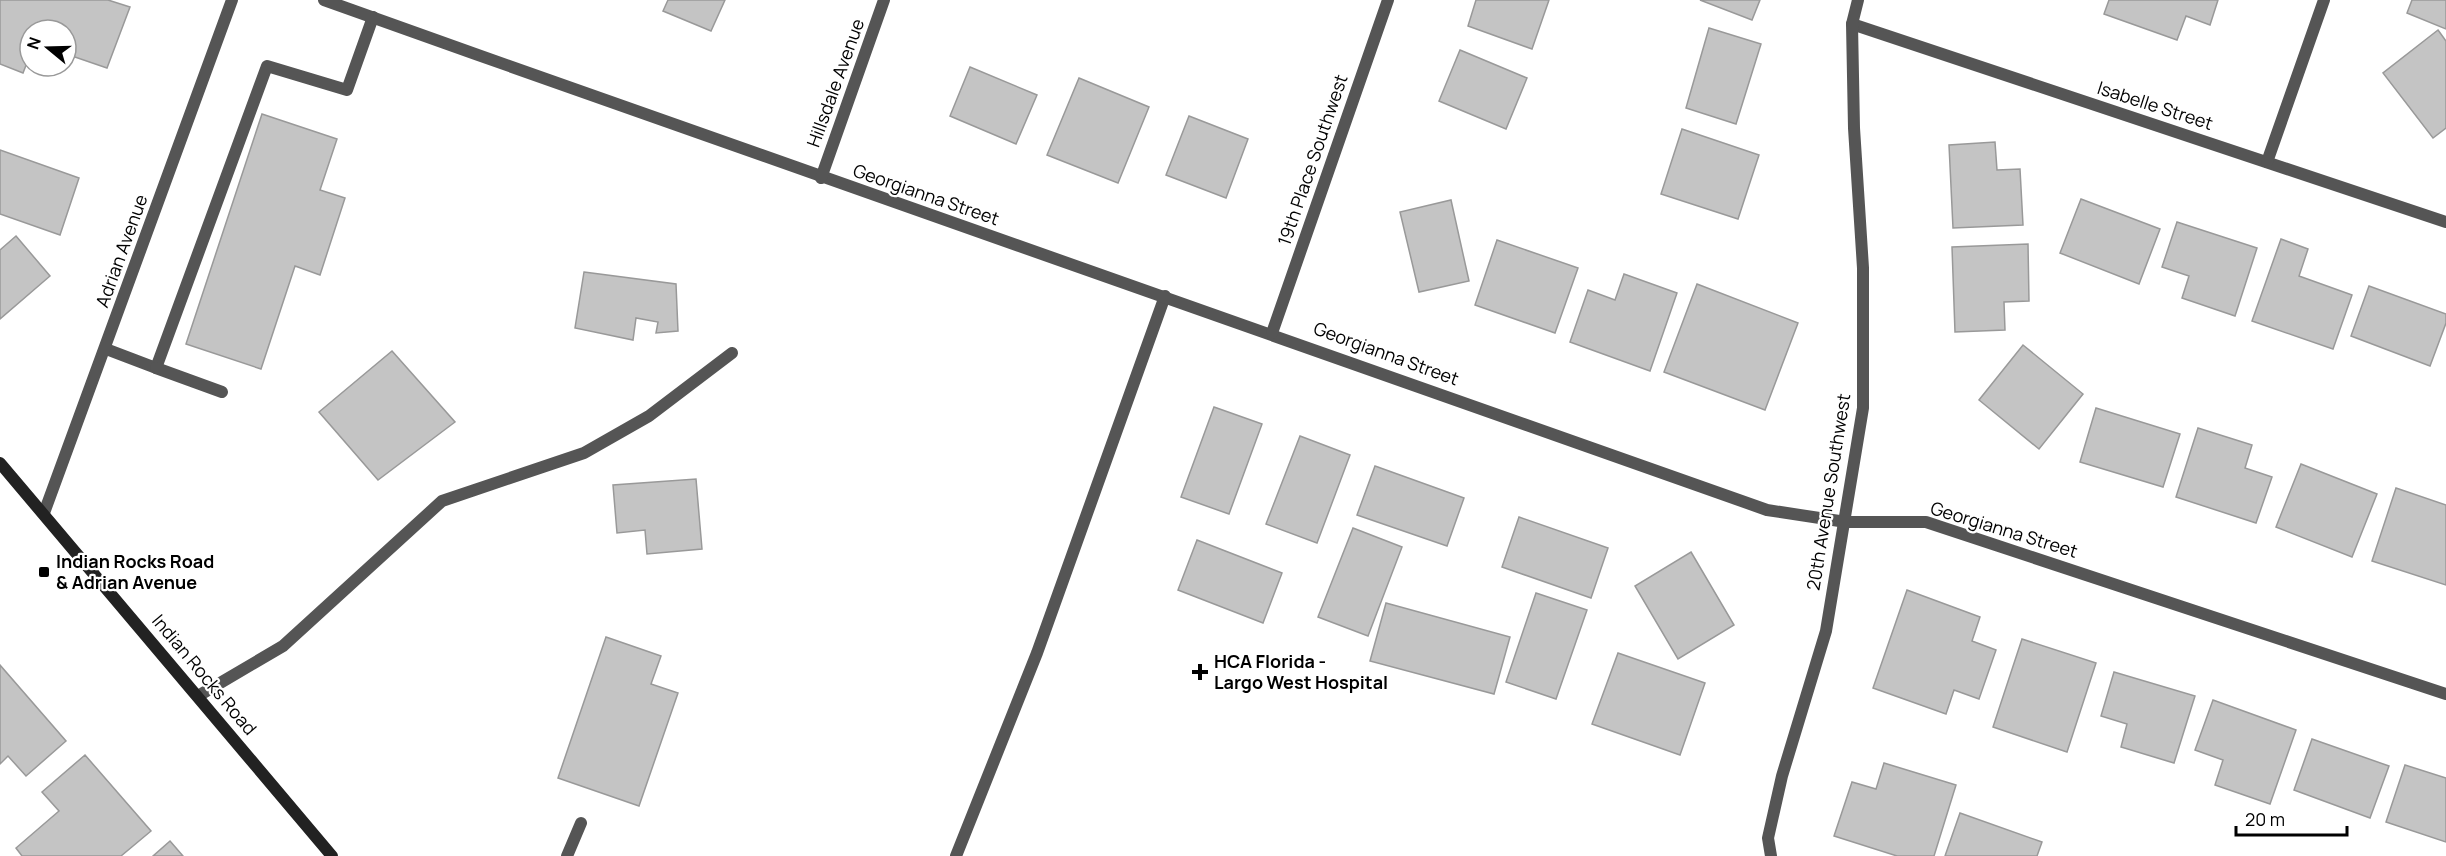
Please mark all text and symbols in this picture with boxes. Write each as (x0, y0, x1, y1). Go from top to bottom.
street label: Hillsdale Avenue (801, 15, 869, 150)
north arrow (18, 18, 78, 78)
text: N (22, 34, 46, 52)
street label: 19th Place Southwest (1271, 71, 1353, 248)
street label: Isabelle Street (2094, 75, 2216, 135)
street label: Georgianna Street (850, 158, 1002, 230)
street label: Adrian Avenue (89, 191, 153, 311)
street label: Georgianna Street (1310, 316, 1462, 390)
street label: 20th Avenue Southwest (1801, 392, 1855, 592)
street label: Georgianna Street (1928, 495, 2081, 563)
place label: Indian Rocks Road & Adrian Avenue (56, 549, 214, 594)
marker: Indian Rocks Road & Adrian Avenue (37, 565, 51, 579)
street label: Indian Rocks Road (147, 609, 262, 740)
place label: HCA Florida - Largo West Hospital (1214, 649, 1388, 694)
marker: HCA Florida - Largo West Hospital (1191, 663, 1209, 681)
scale bar (2236, 799, 2347, 837)
text: 20 m (2245, 807, 2285, 831)

